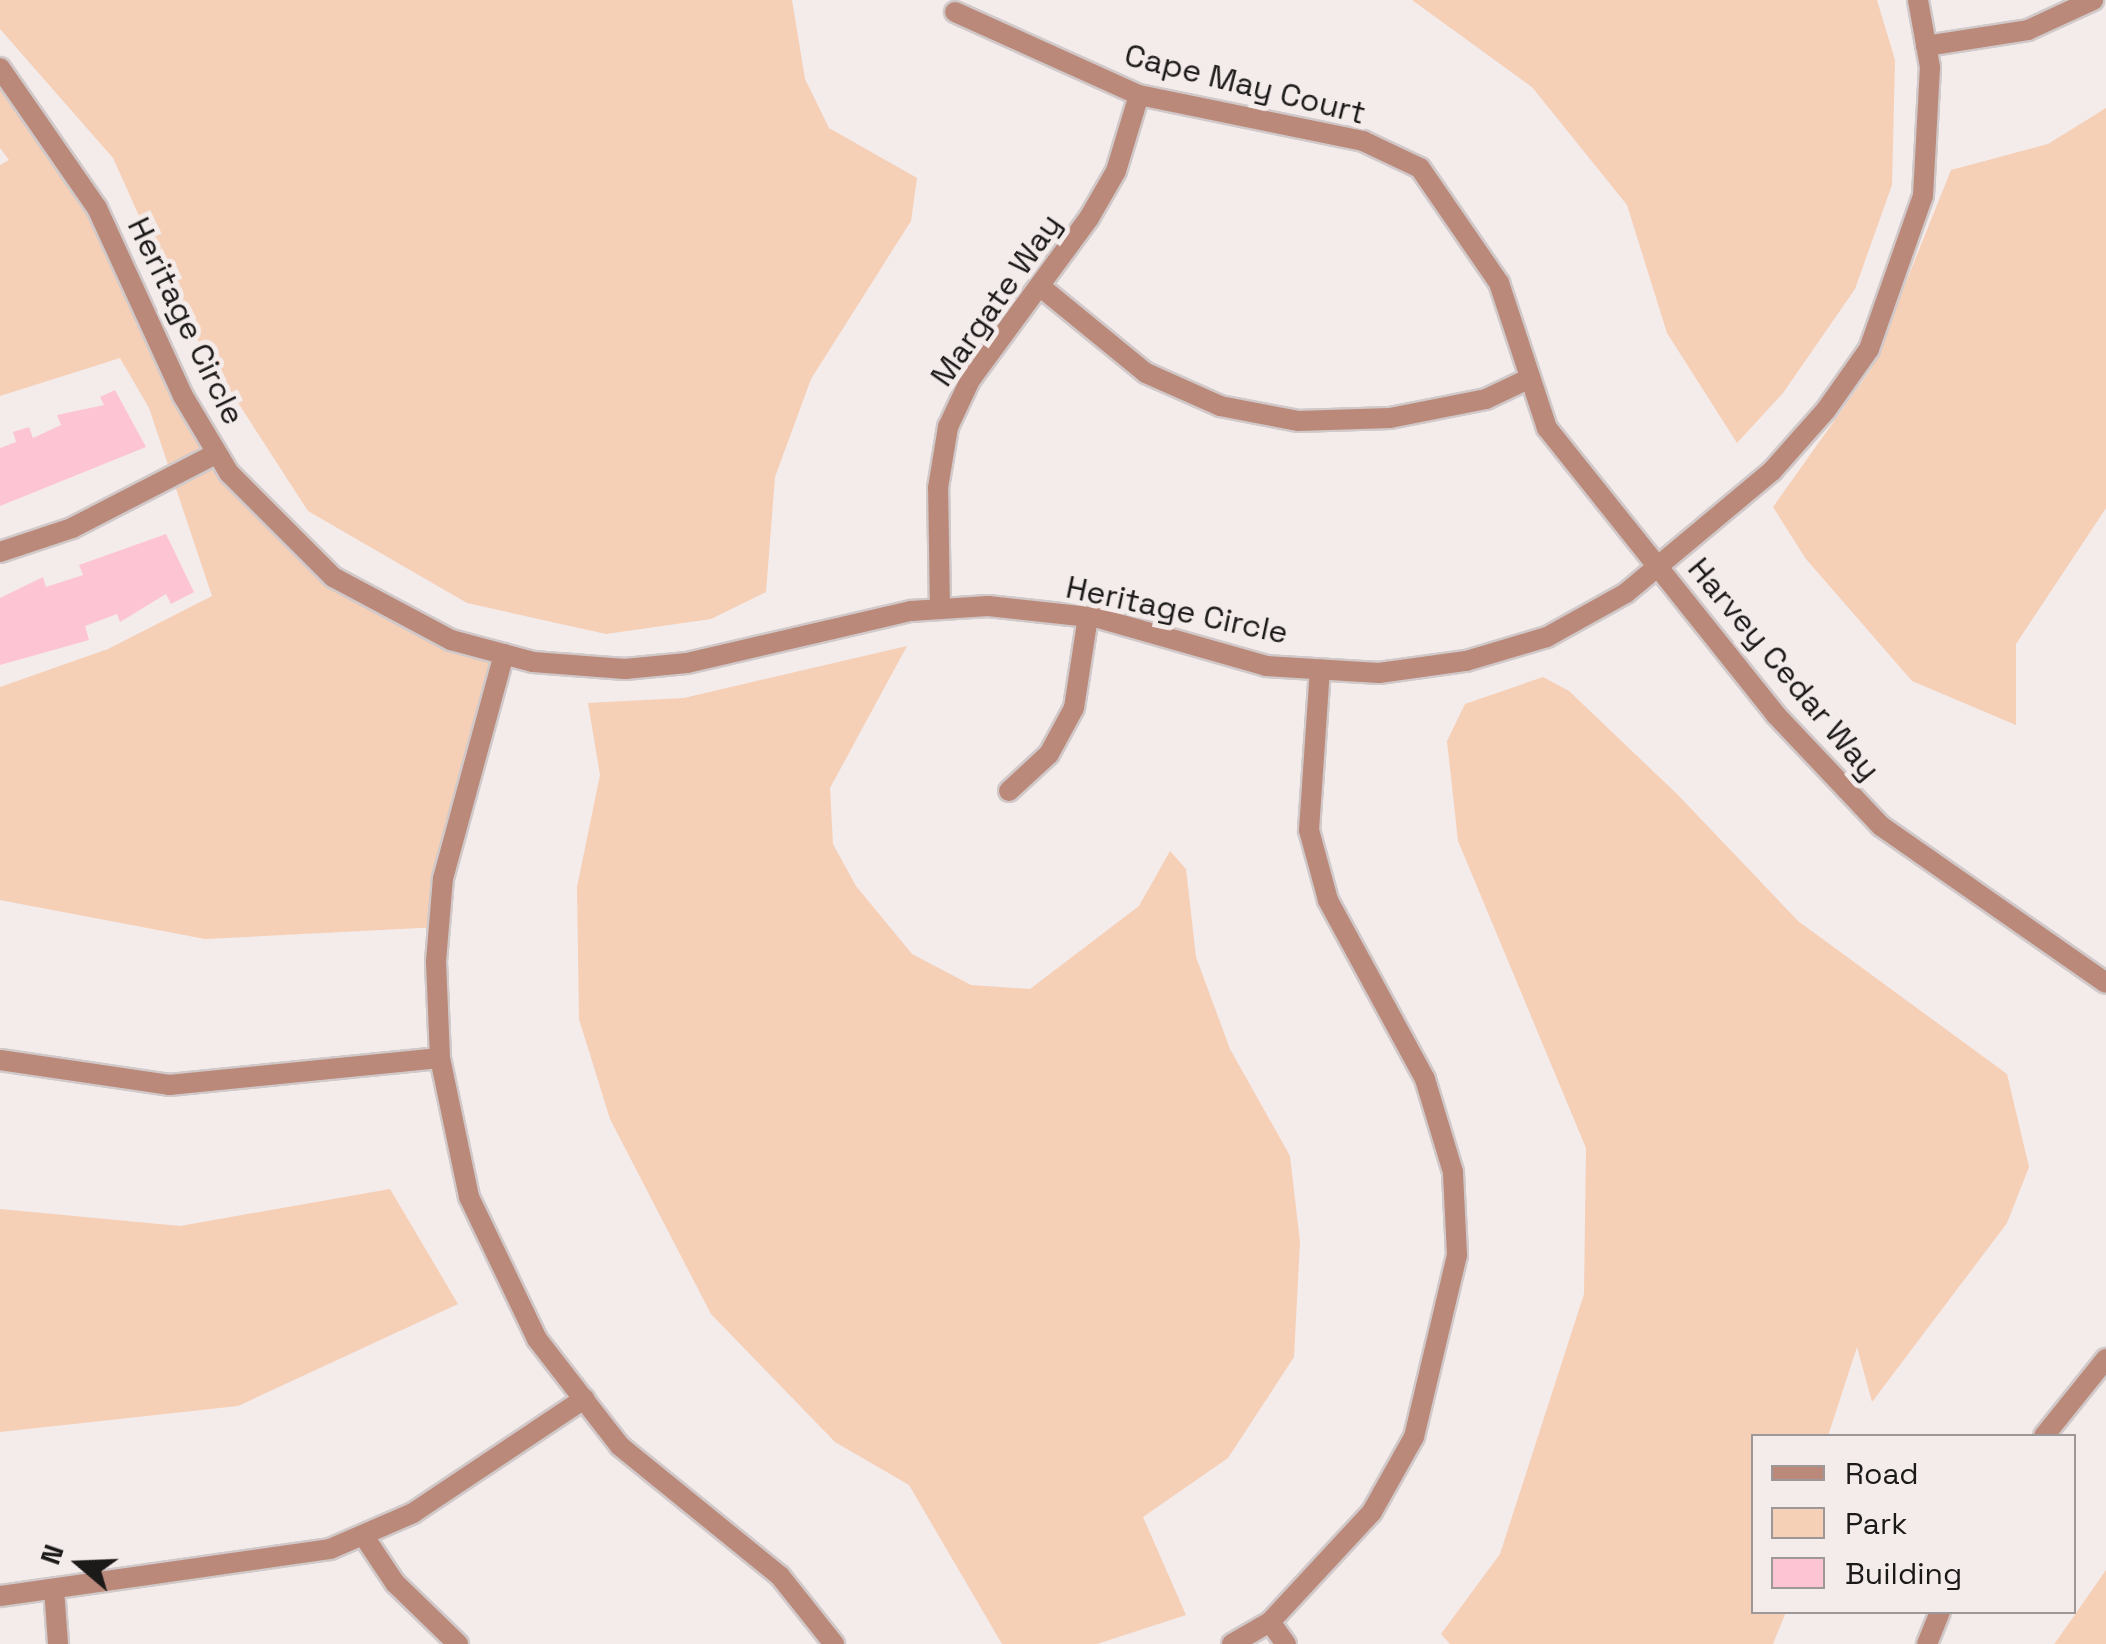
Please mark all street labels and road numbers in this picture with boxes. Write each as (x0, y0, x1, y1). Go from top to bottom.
street label: Cape May Court (1121, 36, 1369, 132)
street label: Margate Way (922, 206, 1070, 394)
street label: Heritage Circle (119, 211, 253, 431)
street label: Harvey Cedar Way (1680, 550, 1888, 788)
street label: Heritage Circle (1063, 568, 1291, 652)

